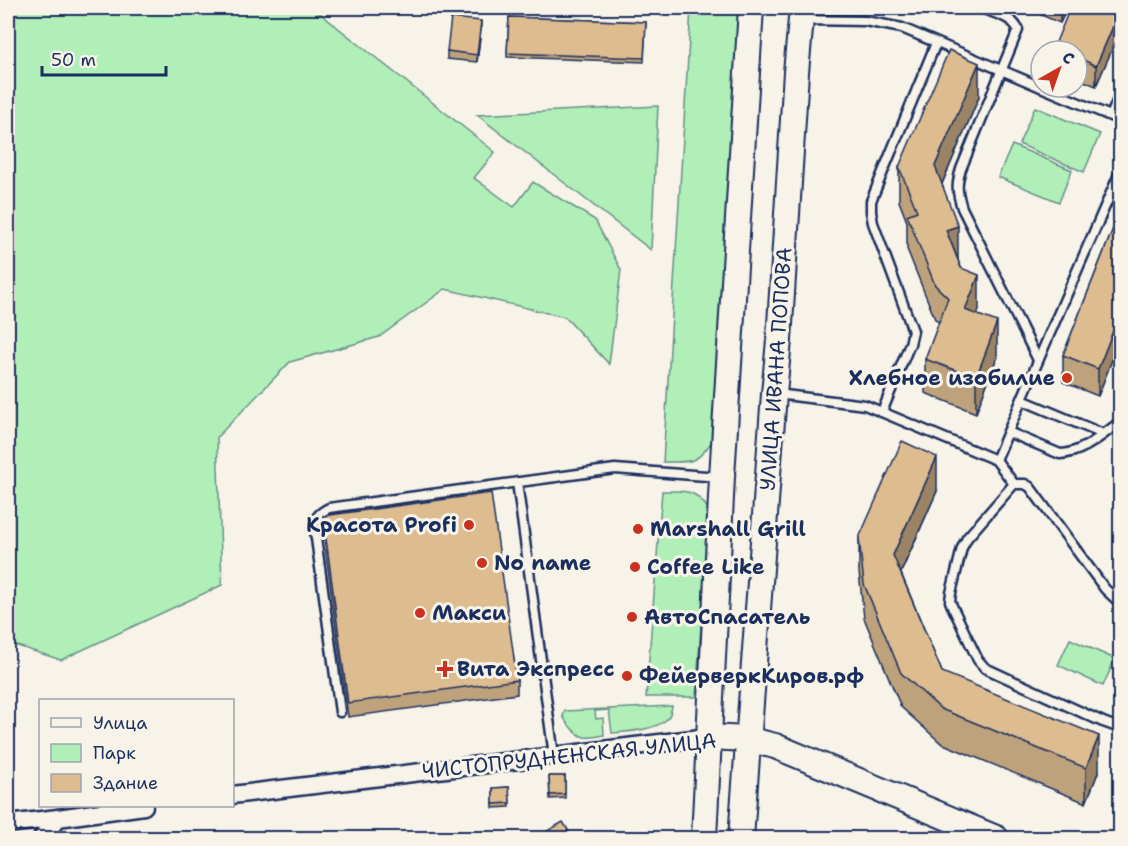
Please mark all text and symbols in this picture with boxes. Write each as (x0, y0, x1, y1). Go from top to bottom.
scale bar (42, 39, 166, 77)
north arrow (1029, 39, 1089, 99)
text: С (1058, 47, 1079, 69)
text: 50 m (51, 48, 96, 72)
street label: УЛИЦА ИВАНА ПОПОВА (754, 246, 798, 492)
place label: Хлебное изобилие (849, 364, 1055, 392)
marker: Хлебное изобилие (1060, 371, 1074, 385)
place label: Красота Profi (306, 511, 457, 539)
place label: Marshall Grill (650, 515, 806, 543)
marker: Красота Profi (462, 518, 476, 532)
marker: Marshall Grill (631, 522, 645, 536)
place label: No name (494, 549, 591, 577)
place label: Coffee Like (647, 553, 765, 581)
marker: No name (475, 556, 489, 570)
marker: Coffee Like (628, 560, 642, 574)
place label: Макси (432, 599, 507, 627)
place label: АвтоСпасатель (644, 603, 810, 631)
marker: Макси (413, 606, 427, 620)
marker: АвтоСпасатель (625, 610, 639, 624)
place label: Вита Экспресс (457, 655, 615, 683)
marker: Вита Экспресс (438, 662, 452, 676)
place label: ФейерверкКиров.рф (639, 662, 864, 690)
marker: ФейерверкКиров.рф (620, 669, 634, 683)
legend (39, 699, 234, 807)
text: Улица (93, 711, 147, 735)
street label: ЧИСТОПРУДНЕНСКАЯ УЛИЦА (420, 727, 718, 785)
text: Парк (93, 741, 136, 765)
text: Здание (93, 771, 158, 795)

